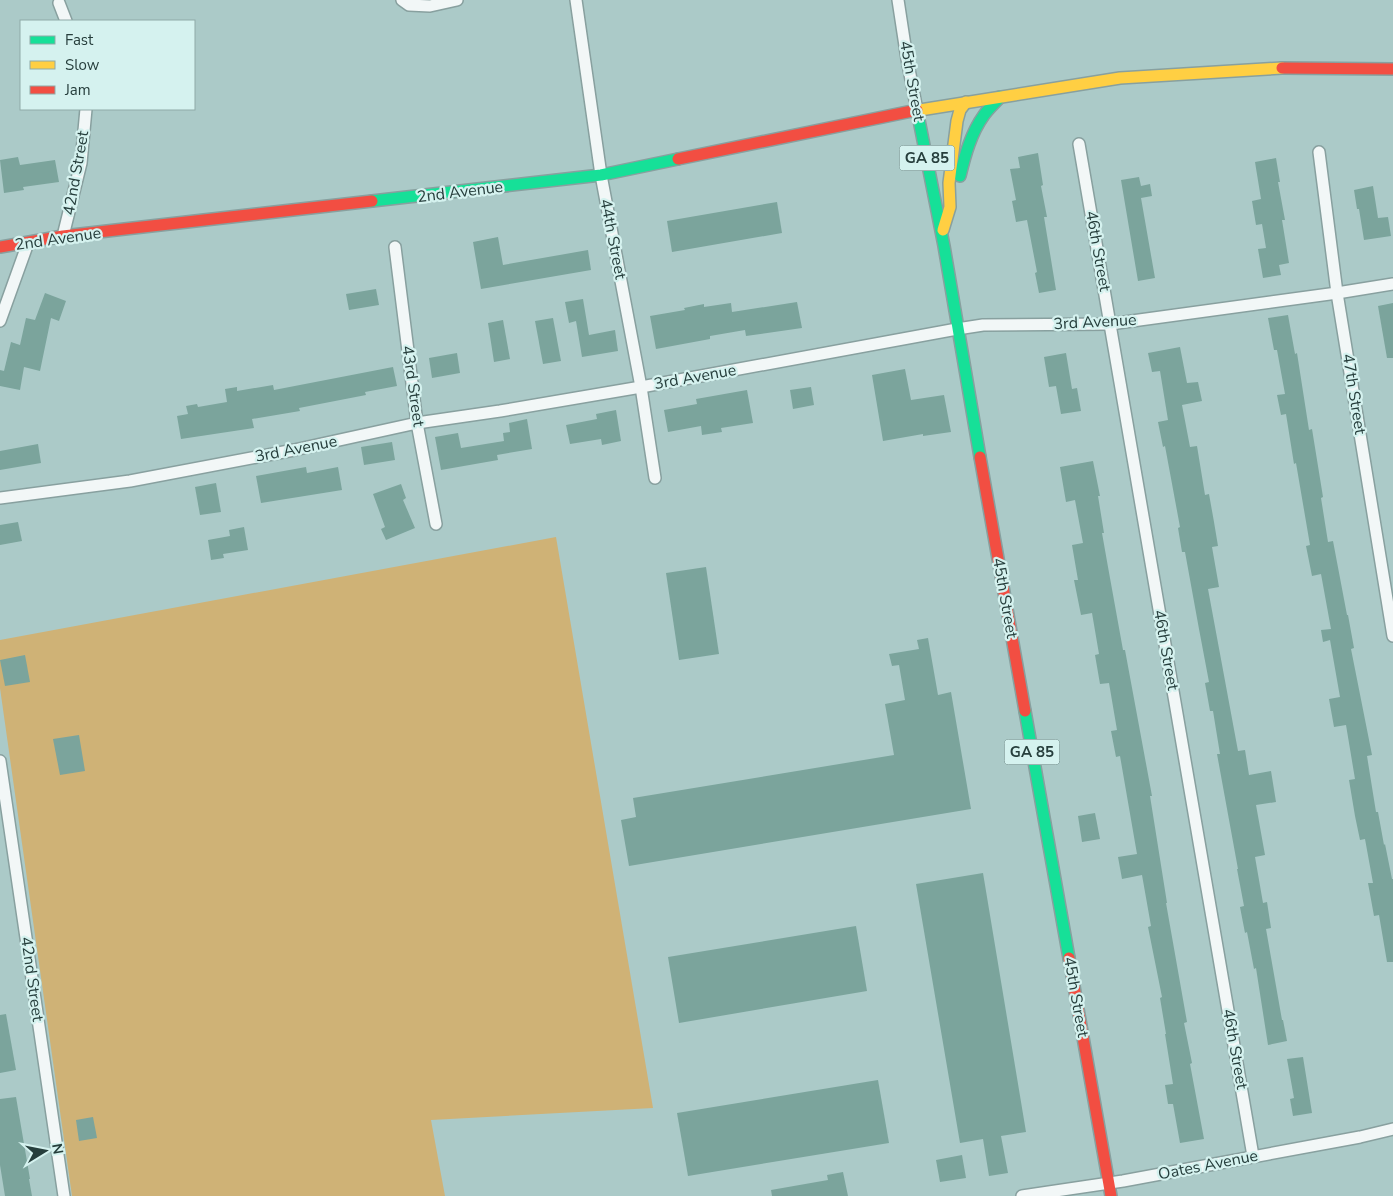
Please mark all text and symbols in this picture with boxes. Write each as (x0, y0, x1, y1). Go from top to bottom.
legend (20, 20, 195, 110)
text: Fast (65, 30, 94, 50)
street label: 45th Street (894, 39, 930, 124)
text: Slow (65, 55, 100, 75)
text: Jam (64, 80, 91, 100)
street label: 42nd Street (58, 129, 94, 217)
road number: GA 85 (900, 146, 954, 170)
street label: 2nd Avenue (416, 176, 504, 208)
street label: 44th Street (594, 197, 632, 282)
street label: 46th Street (1080, 209, 1116, 294)
street label: 2nd Avenue (14, 222, 102, 256)
street label: 3rd Avenue (1053, 309, 1137, 335)
street label: 43rd Street (396, 344, 430, 428)
street label: 47th Street (1337, 352, 1371, 436)
street label: 3rd Avenue (652, 359, 738, 395)
street label: 3rd Avenue (253, 430, 339, 468)
street label: 45th Street (987, 556, 1023, 641)
street label: 46th Street (1148, 608, 1184, 693)
road number: GA 85 (1004, 740, 1060, 764)
street label: 42nd Street (15, 935, 49, 1023)
street label: 45th Street (1058, 955, 1094, 1040)
street label: 46th Street (1217, 1007, 1253, 1092)
north arrow (20, 1126, 70, 1176)
text: N (47, 1142, 68, 1156)
street label: Oates Avenue (1156, 1145, 1260, 1185)

